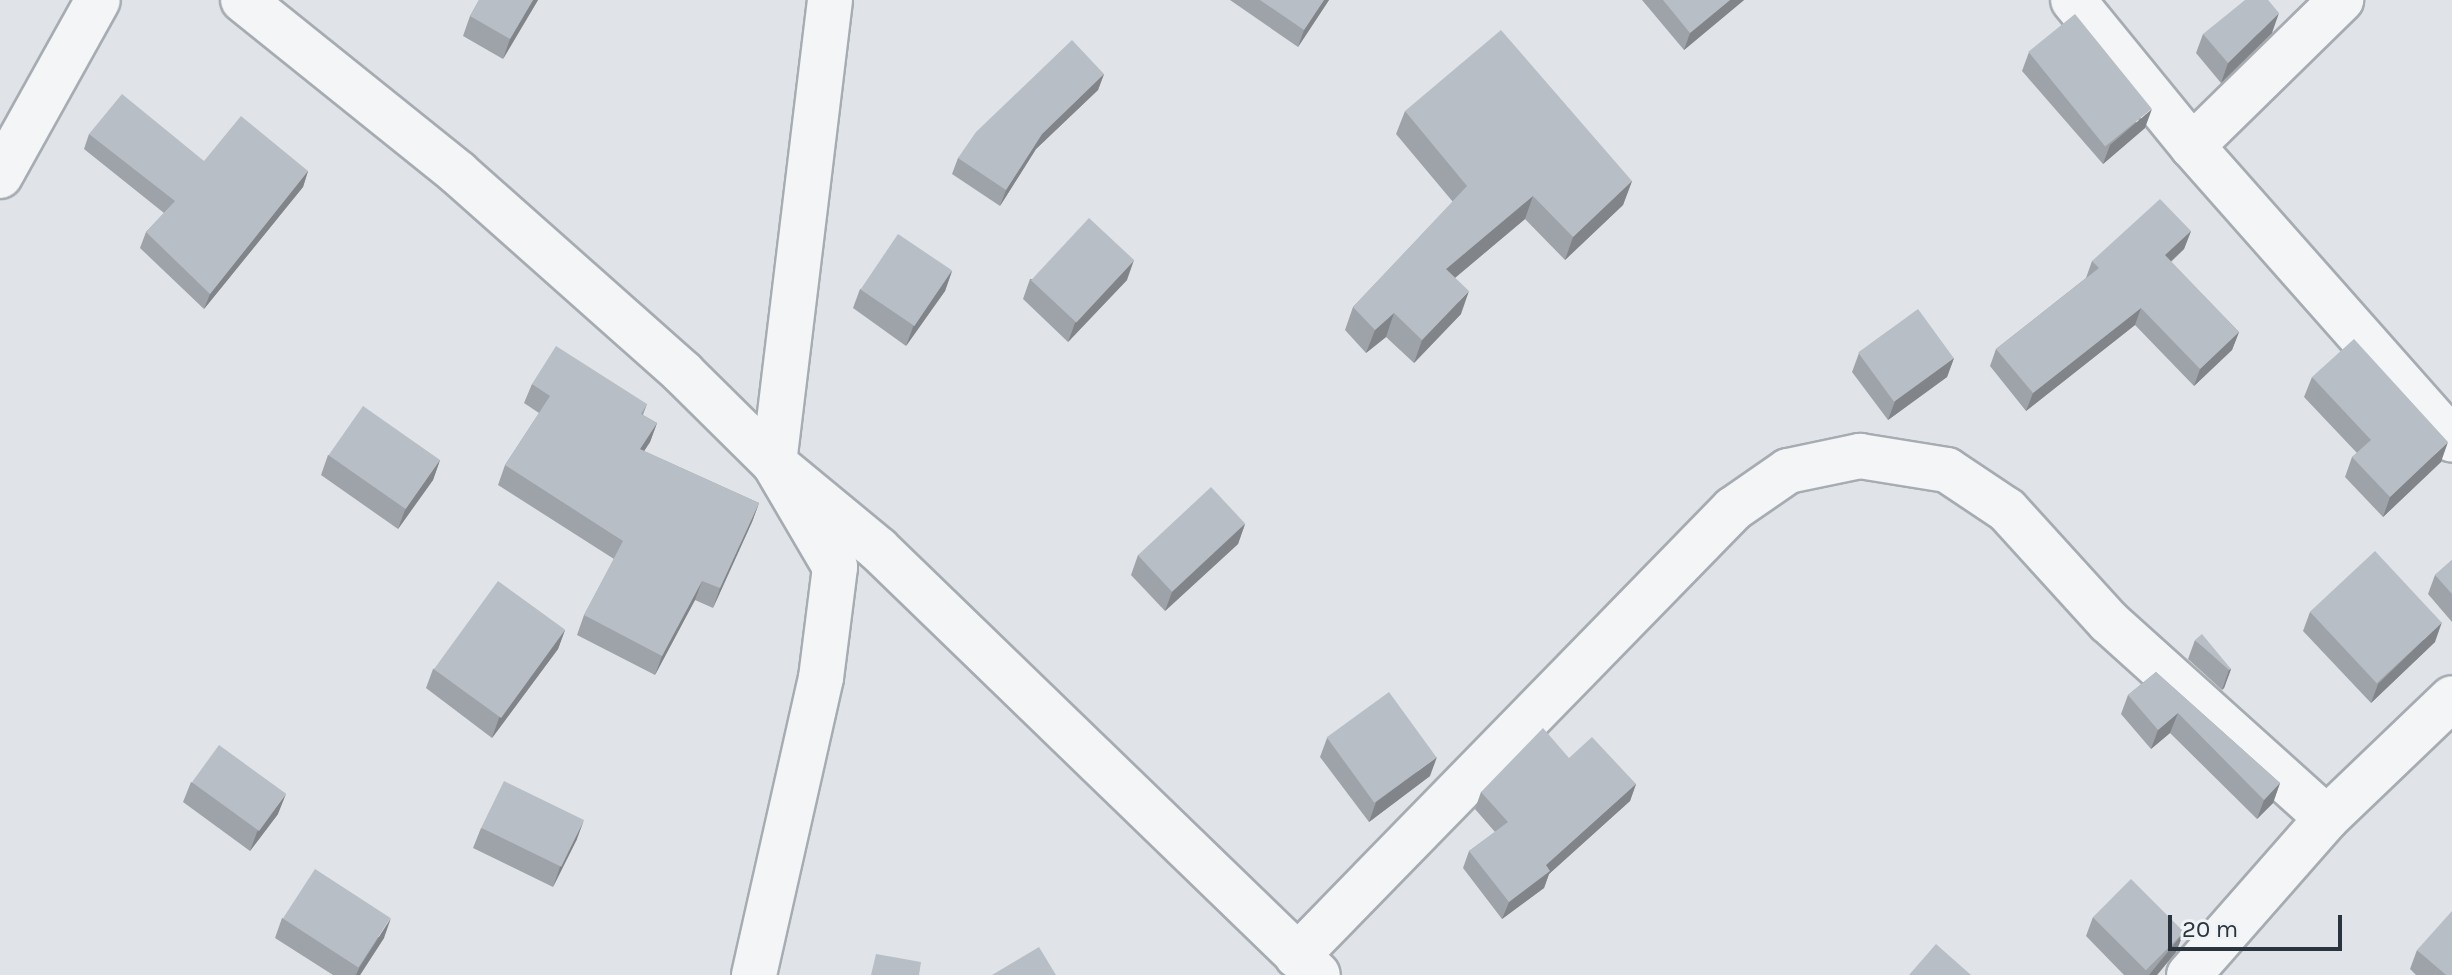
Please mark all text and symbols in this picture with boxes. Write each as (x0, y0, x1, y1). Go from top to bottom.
scale bar (2172, 899, 2346, 949)
text: 20 m (2182, 915, 2238, 943)

